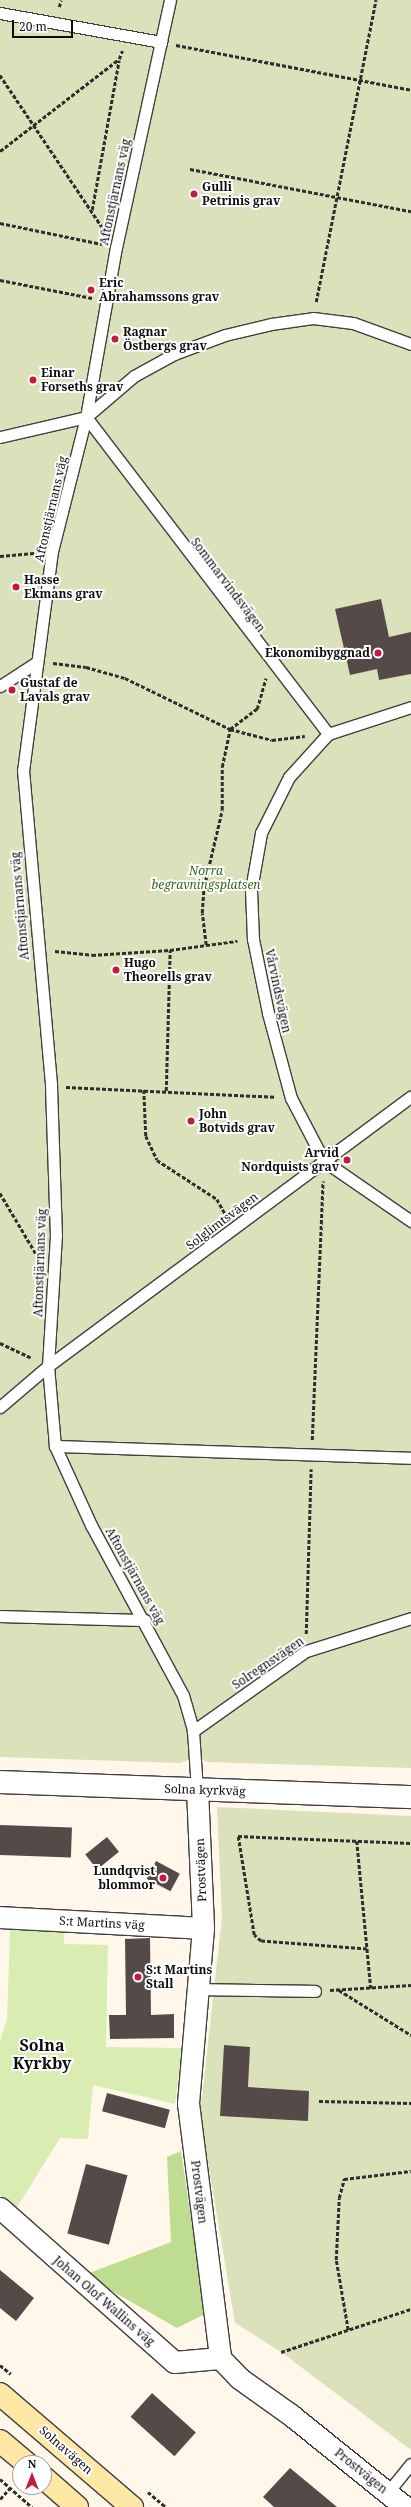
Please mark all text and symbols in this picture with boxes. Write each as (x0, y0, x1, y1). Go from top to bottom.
scale bar (14, 12, 75, 38)
text: 20 m (19, 18, 47, 35)
street label: Aftonstjärnans väg (97, 138, 133, 246)
place label: Gulli Petrinis grav (202, 180, 280, 208)
marker: Gulli Petrinis grav (189, 189, 199, 199)
place label: Eric Abrahamssons grav (99, 276, 219, 304)
marker: Eric Abrahamssons grav (86, 285, 96, 295)
place label: Ragnar Östbergs grav (123, 325, 207, 353)
marker: Ragnar Östbergs grav (110, 334, 120, 344)
place label: Einar Forseths grav (41, 366, 123, 394)
marker: Einar Forseths grav (28, 375, 38, 385)
street label: Aftonstjärnans väg (32, 455, 70, 563)
street label: Sommarvindsvägen (188, 535, 268, 635)
place label: Hasse Ekmans grav (24, 573, 103, 601)
marker: Hasse Ekmans grav (11, 582, 21, 592)
place label: Ekonomibyggnad (265, 646, 370, 660)
marker: Ekonomibyggnad (373, 648, 383, 658)
place label: Gustaf de Lavals grav (20, 676, 90, 704)
marker: Gustaf de Lavals grav (7, 685, 17, 695)
street label: Aftonstjärnans väg (8, 851, 32, 961)
park label: Norra begravningsplatsen (152, 864, 260, 892)
street label: Vårvindsvägen (262, 948, 294, 1034)
place label: Hugo Theorells grav (124, 956, 212, 984)
marker: Hugo Theorells grav (111, 965, 121, 975)
place label: John Botvids grav (199, 1107, 275, 1135)
marker: John Botvids grav (186, 1116, 196, 1126)
place label: Arvid Nordquists grav (241, 1146, 339, 1174)
marker: Arvid Nordquists grav (342, 1155, 352, 1165)
street label: Solglimtsvägen (183, 1189, 261, 1253)
street label: Aftonstjärnans väg (31, 1209, 49, 1317)
street label: Aftonstjärnans väg (102, 1525, 168, 1627)
street label: Solregnsvägen (229, 1634, 307, 1692)
street label: Solna kyrkväg (164, 1781, 246, 1799)
street label: Prostvägen (193, 1838, 209, 1902)
place label: Lundqvist blommor (93, 1864, 155, 1892)
marker: Lundqvist blommor (158, 1873, 168, 1883)
street label: S:t Martins väg (59, 1914, 145, 1932)
place label: S:t Martins Stall (146, 1963, 212, 1991)
marker: S:t Martins Stall (133, 1972, 143, 1982)
district label: Solna Kyrkby (13, 2035, 71, 2073)
street label: Prostvägen (188, 2159, 210, 2225)
street label: Johan Olof Wallins väg (50, 2253, 158, 2349)
street label: Solnavägen (36, 2423, 96, 2477)
street label: Prostvägen (332, 2445, 390, 2497)
north arrow (12, 2455, 52, 2495)
text: N (28, 2456, 36, 2471)

